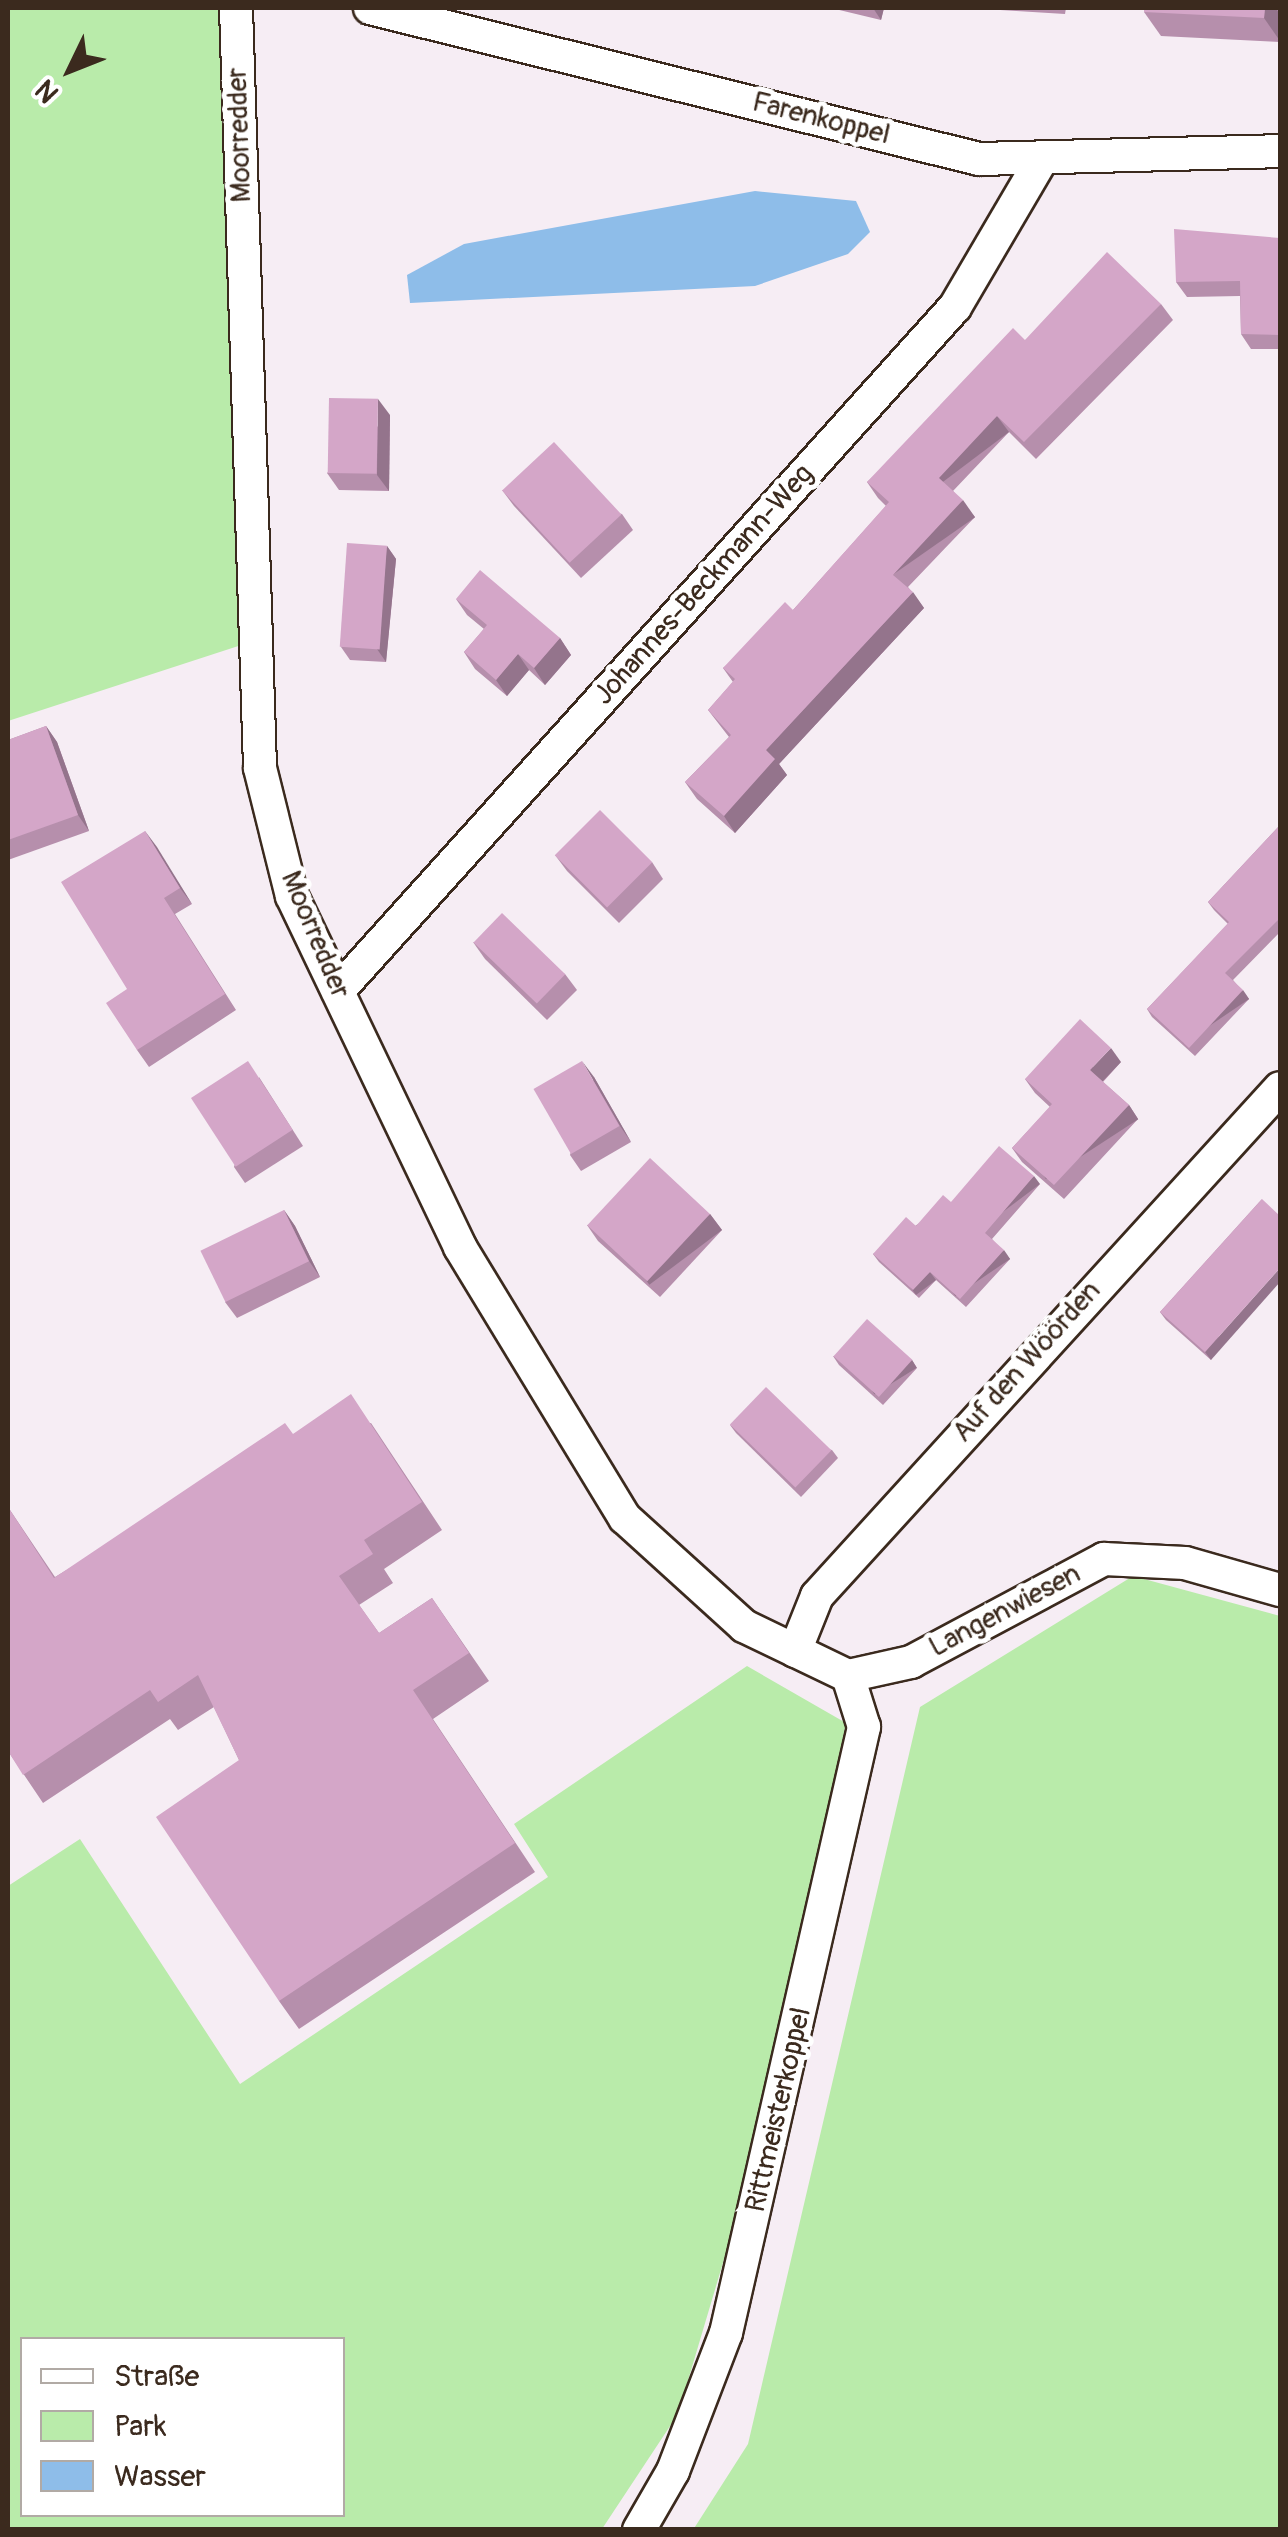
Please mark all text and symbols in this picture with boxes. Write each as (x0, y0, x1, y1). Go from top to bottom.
north arrow (20, 20, 120, 120)
street label: Moorredder (221, 67, 259, 203)
text: N (28, 72, 67, 110)
street label: Farenkoppel (749, 86, 893, 152)
street label: Johannes-Beckmann-Weg (587, 458, 821, 712)
street label: Moorredder (273, 866, 357, 1004)
street label: Auf den Wöörden (946, 1275, 1108, 1449)
street label: Langenwiesen (924, 1557, 1086, 1665)
street label: Rittmeisterkoppel (739, 2004, 819, 2216)
legend (20, 2337, 345, 2517)
text: Straße (114, 2358, 199, 2395)
text: Park (114, 2408, 167, 2445)
text: Wasser (114, 2458, 206, 2495)

